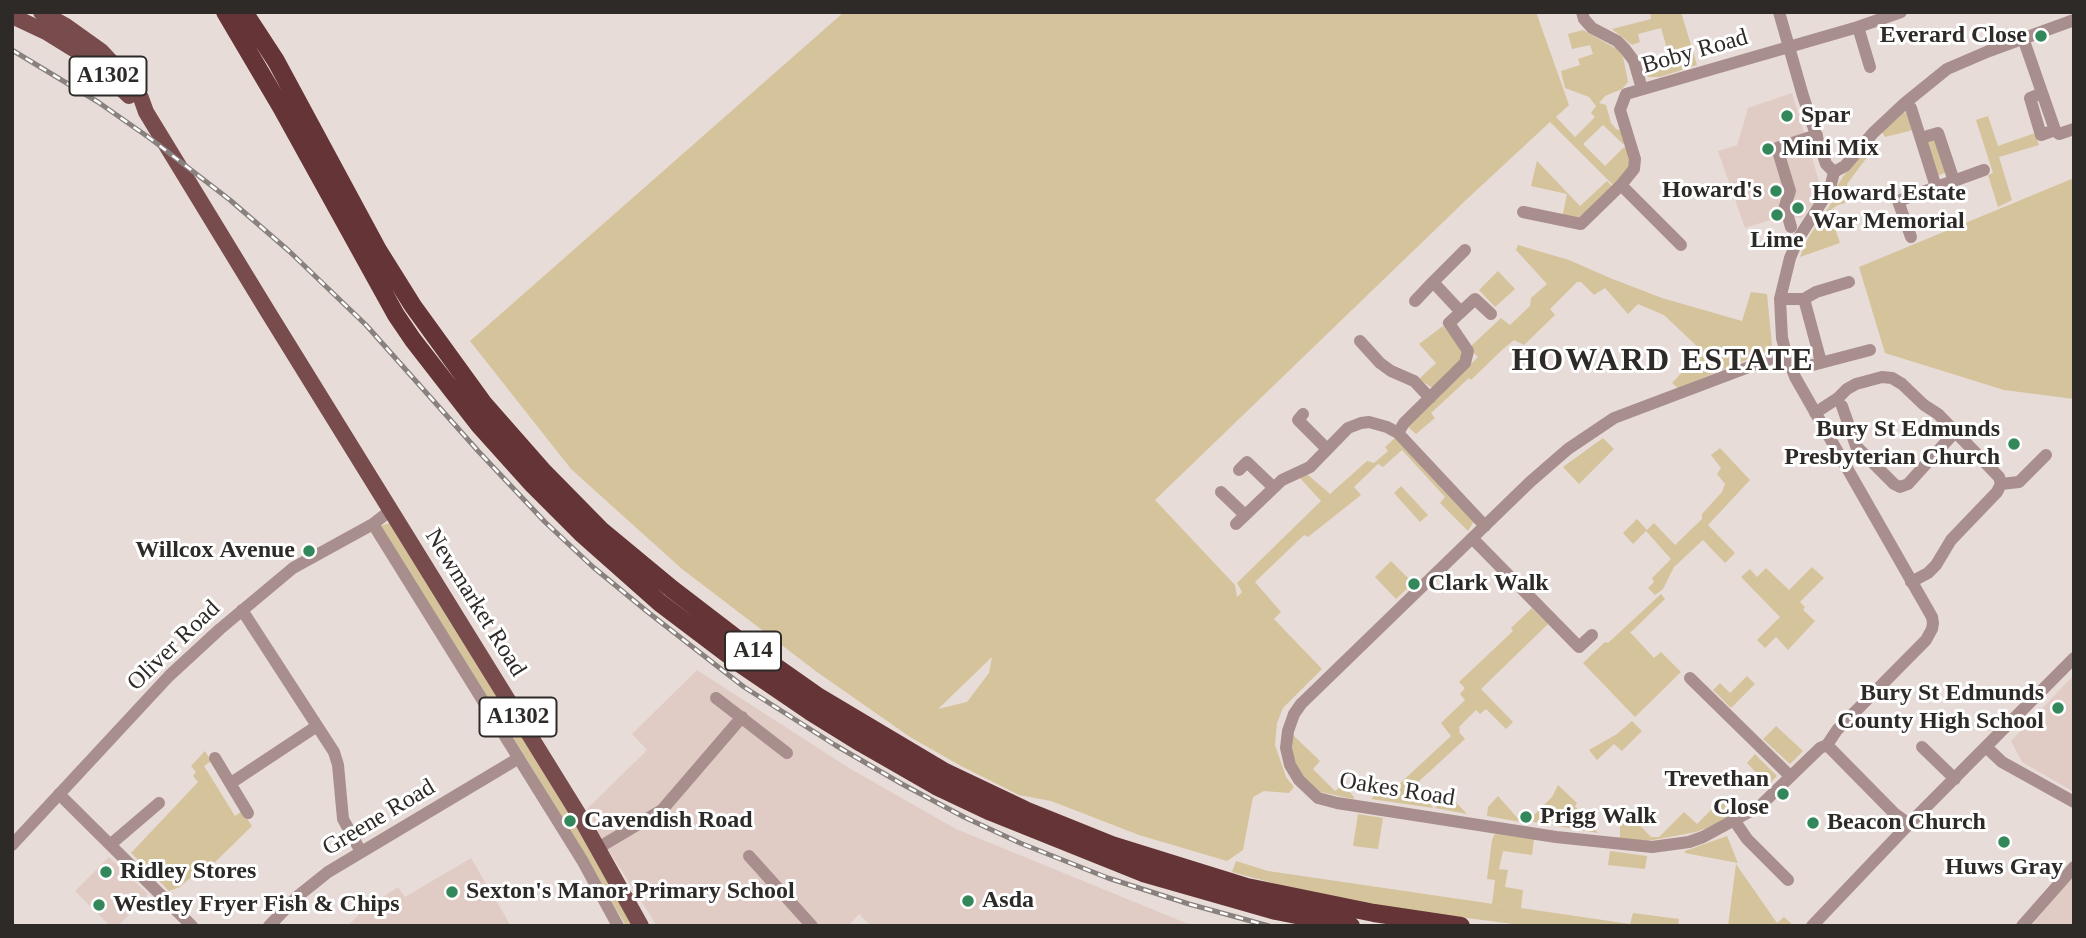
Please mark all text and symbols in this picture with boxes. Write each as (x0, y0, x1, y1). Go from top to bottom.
place label: Everard Close (1880, 22, 2027, 50)
street label: Boby Road (1639, 23, 1751, 81)
marker: Everard Close (2033, 28, 2049, 44)
road number: A1302 (70, 57, 146, 96)
place label: Spar (1801, 102, 1850, 130)
marker: Spar (1779, 108, 1795, 124)
place label: Mini Mix (1782, 135, 1879, 163)
marker: Mini Mix (1760, 141, 1776, 157)
place label: Howard's (1662, 177, 1762, 205)
place label: Howard Estate War Memorial (1812, 180, 1966, 236)
marker: Howard's (1768, 183, 1784, 199)
marker: Howard Estate War Memorial (1790, 200, 1806, 216)
marker: Lime (1769, 207, 1785, 223)
place label: Lime (1750, 227, 1804, 255)
district label: HOWARD ESTATE (1513, 343, 1813, 381)
place label: Bury St Edmunds Presbyterian Church (1784, 416, 2000, 472)
marker: Bury St Edmunds Presbyterian Church (2006, 436, 2022, 452)
street label: Newmarket Road (418, 524, 532, 682)
place label: Willcox Avenue (135, 537, 295, 565)
marker: Willcox Avenue (301, 543, 317, 559)
place label: Clark Walk (1428, 570, 1549, 598)
marker: Clark Walk (1406, 576, 1422, 592)
street label: Oliver Road (122, 595, 226, 697)
road number: A14 (725, 632, 781, 670)
place label: Bury St Edmunds County High School (1837, 680, 2044, 736)
road number: A1302 (480, 698, 556, 736)
marker: Bury St Edmunds County High School (2050, 700, 2066, 716)
place label: Trevethan Close (1665, 766, 1769, 822)
street label: Oakes Road (1337, 767, 1457, 813)
street label: Greene Road (318, 773, 440, 863)
marker: Trevethan Close (1775, 786, 1791, 802)
place label: Prigg Walk (1540, 803, 1657, 831)
place label: Cavendish Road (584, 807, 753, 835)
marker: Prigg Walk (1518, 809, 1534, 825)
place label: Beacon Church (1827, 809, 1986, 837)
marker: Cavendish Road (562, 813, 578, 829)
marker: Beacon Church (1805, 815, 1821, 831)
marker: Huws Gray (1996, 834, 2012, 850)
place label: Huws Gray (1945, 854, 2063, 882)
place label: Ridley Stores (120, 858, 256, 886)
marker: Ridley Stores (98, 864, 114, 880)
place label: Sexton's Manor Primary School (466, 878, 795, 906)
marker: Sexton's Manor Primary School (444, 884, 460, 900)
place label: Asda (982, 887, 1034, 915)
place label: Westley Fryer Fish & Chips (113, 891, 400, 919)
marker: Asda (960, 893, 976, 909)
marker: Westley Fryer Fish & Chips (91, 897, 107, 913)

